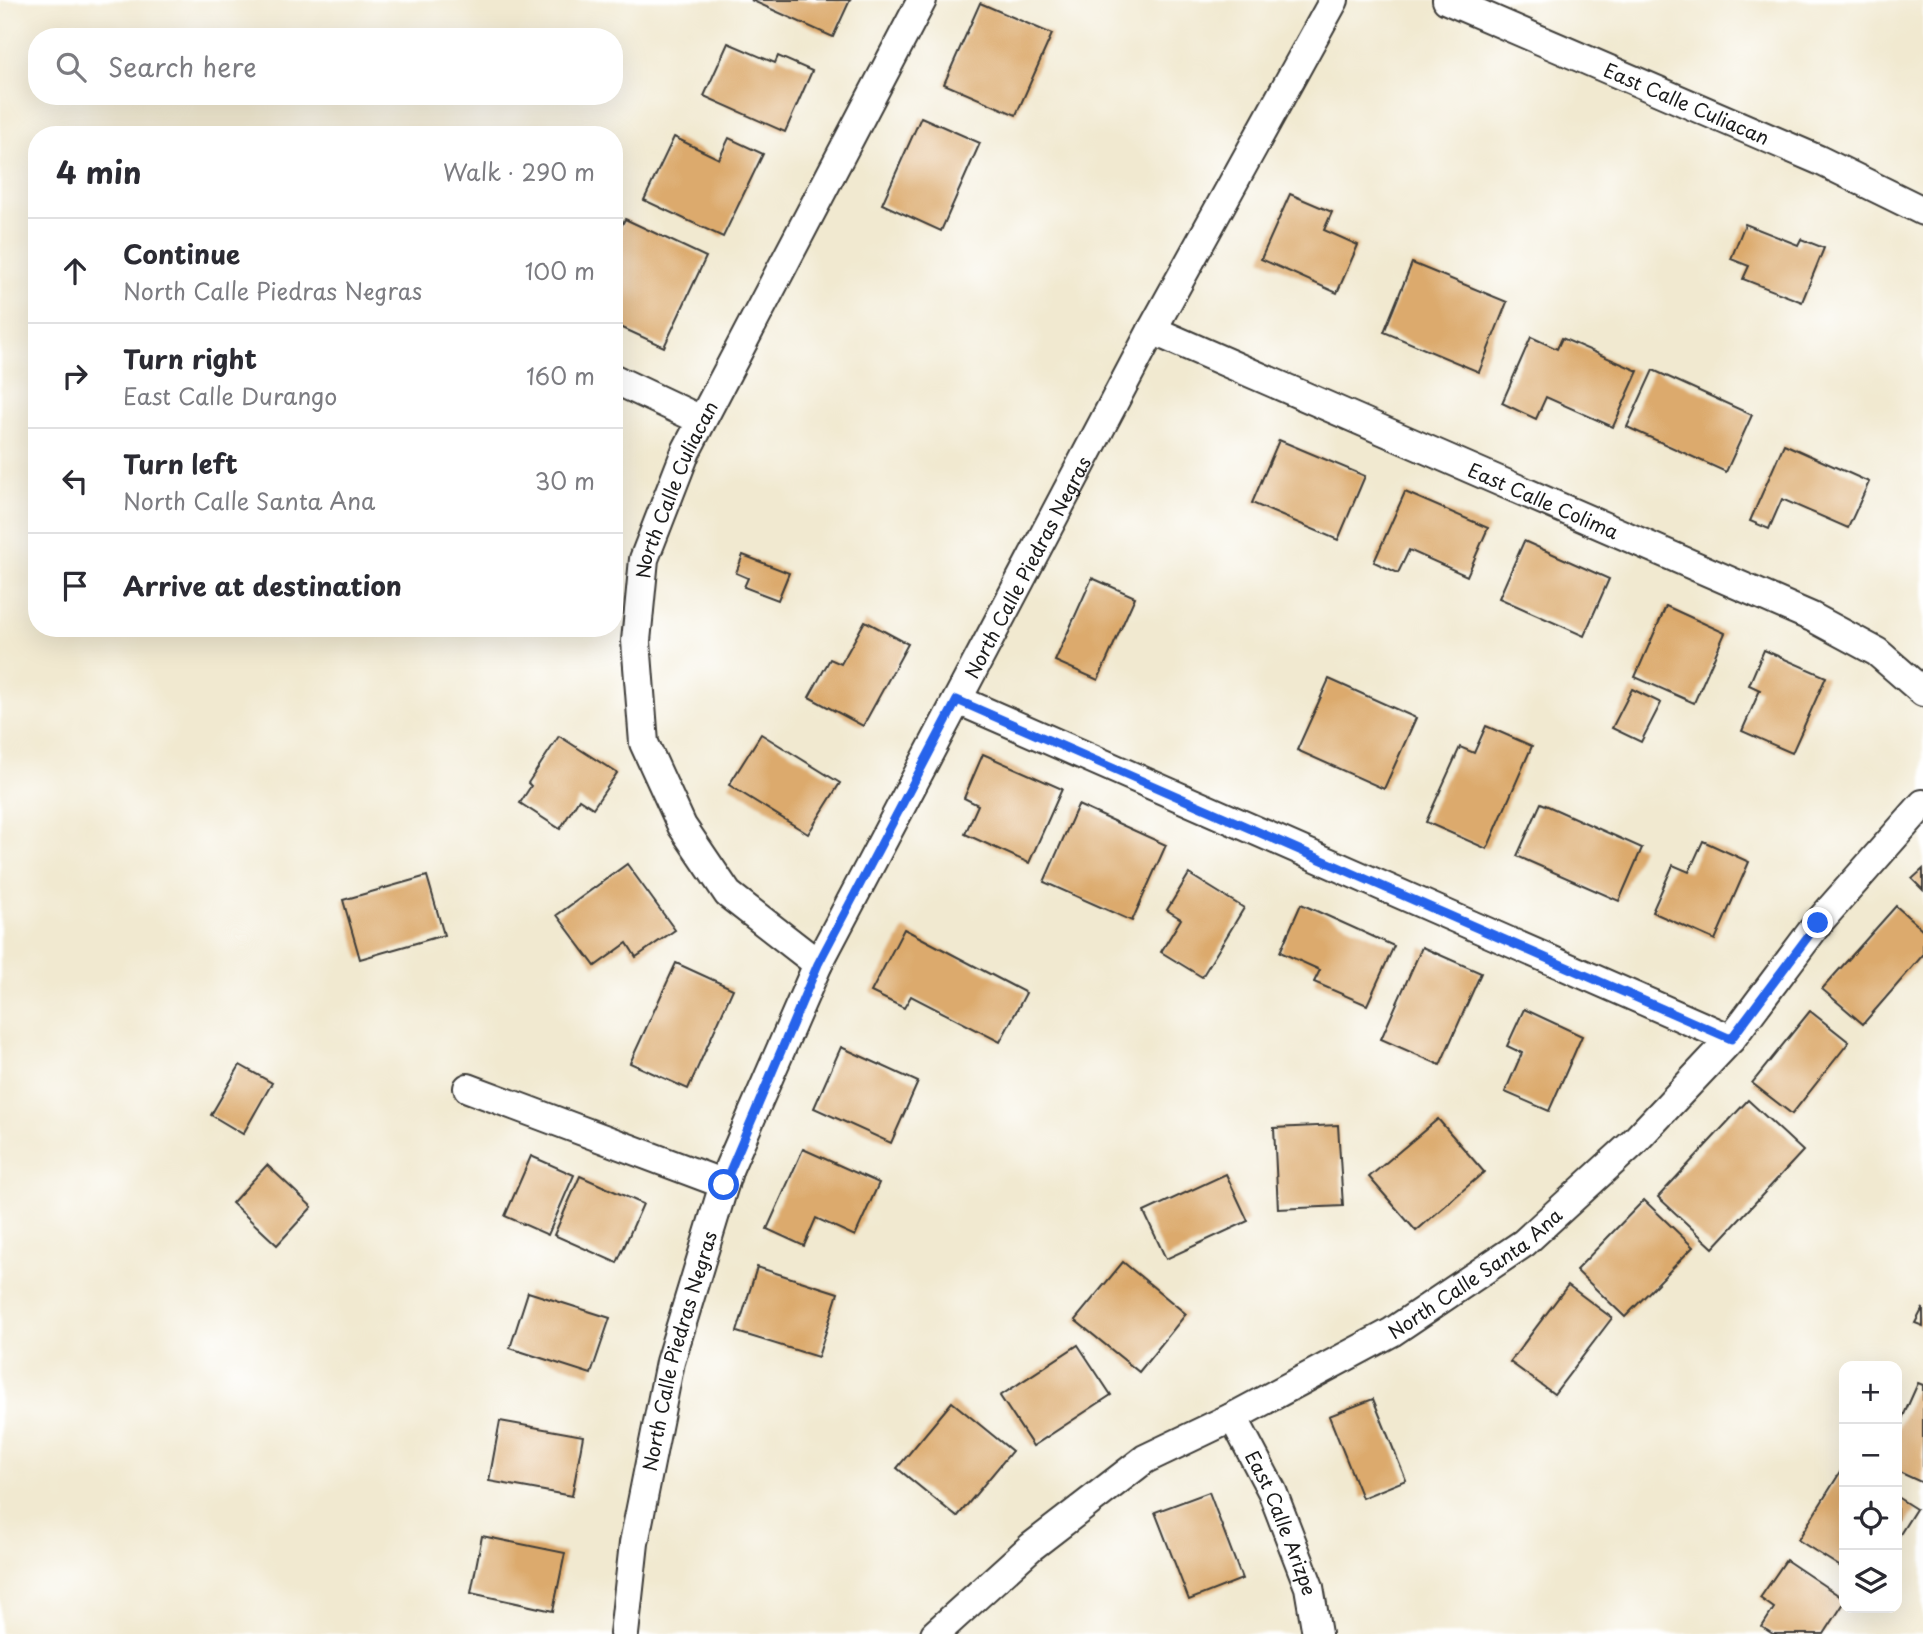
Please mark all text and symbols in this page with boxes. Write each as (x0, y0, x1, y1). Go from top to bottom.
search box (28, 28, 623, 105)
text: Search here (108, 47, 257, 86)
icon: search (52, 48, 90, 86)
street label: East Calle Culiacan (1600, 55, 1774, 151)
text: 4 min (56, 149, 142, 194)
text: Walk · 290 m (443, 154, 595, 189)
text: Continue (123, 234, 240, 273)
icon: ahead (56, 252, 94, 290)
text: 100 m (525, 253, 595, 288)
text: North Calle Piedras Negras (123, 273, 422, 308)
text: Turn right (123, 339, 257, 378)
icon: right (56, 357, 94, 395)
text: 160 m (526, 358, 595, 393)
text: East Calle Durango (123, 378, 337, 413)
street label: North Calle Culiacan (628, 396, 724, 580)
text: Turn left (123, 444, 238, 483)
street label: North Calle Piedras Negras (957, 451, 1097, 683)
street label: East Calle Colima (1464, 455, 1623, 545)
icon: left (56, 462, 94, 500)
text: 30 m (534, 463, 595, 498)
text: North Calle Santa Ana (123, 483, 375, 518)
text: Arrive at destination (123, 566, 402, 605)
icon: arrive (56, 567, 94, 605)
route end (1802, 907, 1833, 938)
route start (708, 1169, 739, 1200)
street label: North Calle Santa Ana (1382, 1201, 1568, 1345)
street label: North Calle Piedras Negras (635, 1227, 723, 1473)
map controls (1839, 1361, 1902, 1613)
button: + (1839, 1361, 1902, 1424)
button: − (1839, 1424, 1902, 1487)
street label: East Calle Arizpe (1239, 1445, 1324, 1597)
button: locate (1839, 1487, 1902, 1550)
button: layers (1839, 1550, 1902, 1613)

